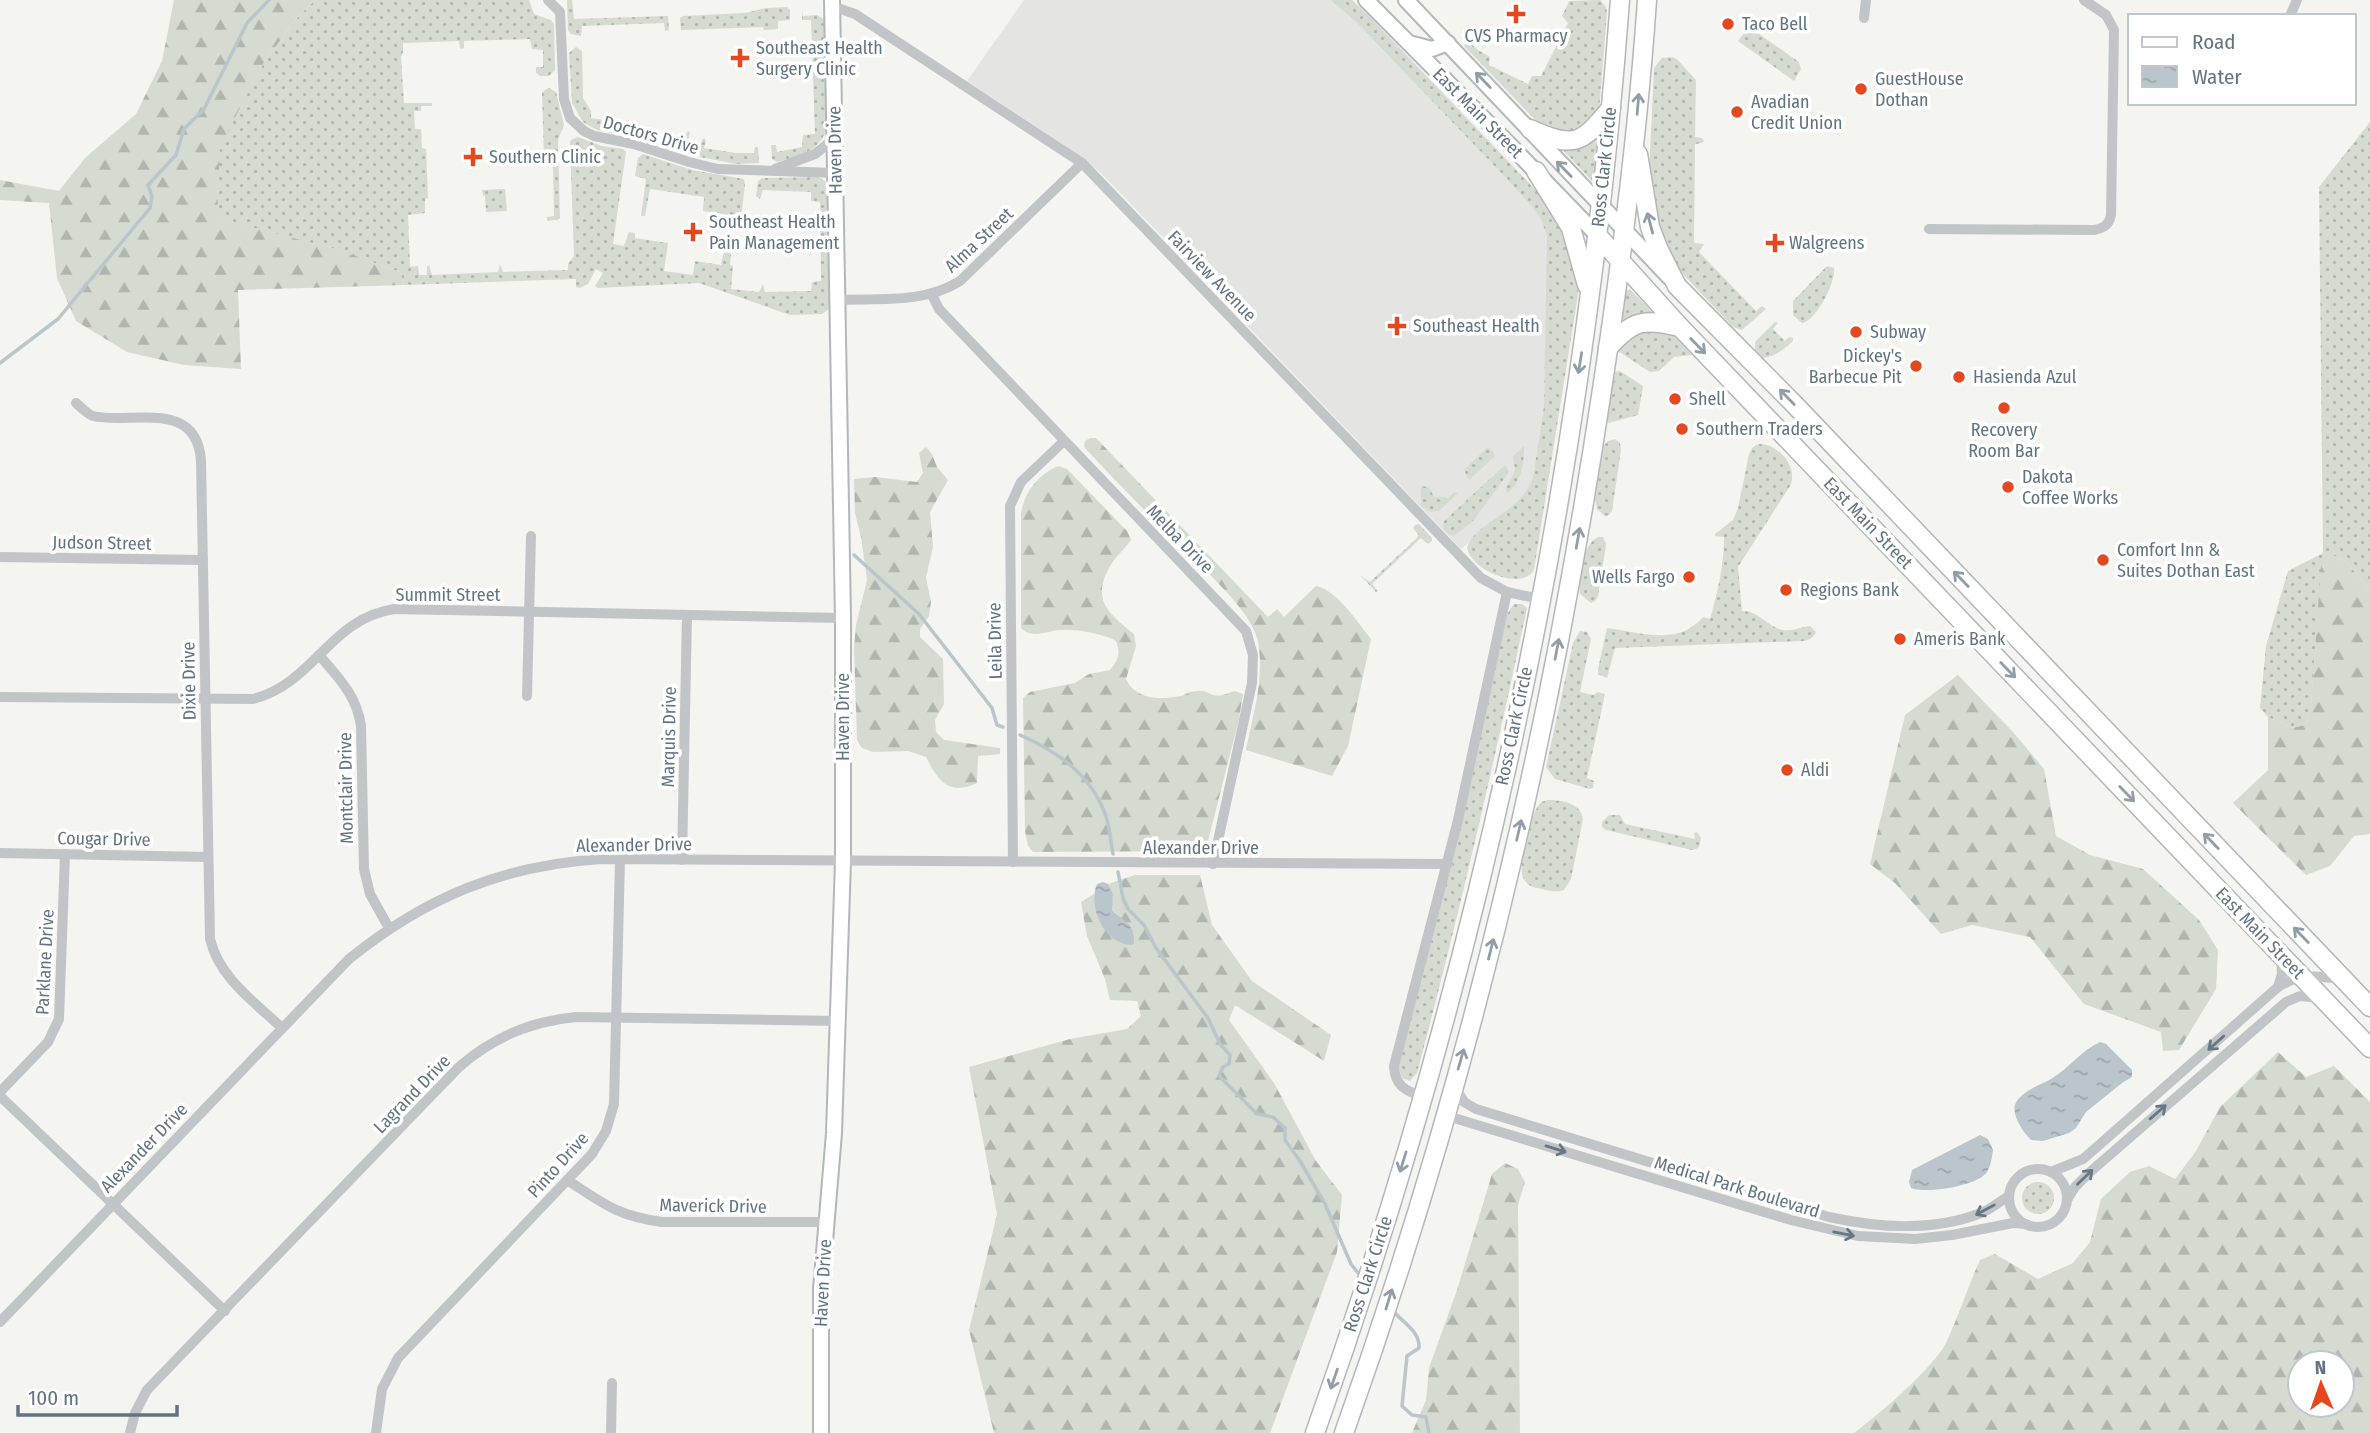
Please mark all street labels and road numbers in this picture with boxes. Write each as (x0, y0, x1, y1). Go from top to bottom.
street label: East Main Street (1428, 63, 1528, 163)
street label: Haven Drive (823, 106, 847, 194)
street label: Ross Clark Circle (1587, 106, 1621, 228)
street label: Doctors Drive (600, 111, 702, 159)
street label: Alma Street (940, 203, 1018, 277)
street label: Fairview Avenue (1163, 226, 1261, 326)
street label: East Main Street (1819, 473, 1917, 573)
street label: Melba Drive (1142, 500, 1218, 578)
street label: Judson Street (52, 531, 152, 555)
street label: Summit Street (396, 584, 501, 606)
street label: Leila Drive (983, 602, 1007, 680)
street label: Dixie Drive (177, 641, 201, 721)
street label: Ross Clark Circle (1491, 665, 1537, 787)
street label: Haven Drive (832, 673, 854, 761)
street label: Marquis Drive (657, 686, 681, 788)
street label: Montclair Drive (334, 732, 358, 844)
street label: Cougar Drive (57, 827, 151, 851)
street label: Alexander Drive (576, 833, 692, 857)
street label: Alexander Drive (1143, 837, 1259, 859)
street label: East Main Street (2211, 883, 2309, 983)
street label: Parklane Drive (31, 908, 59, 1016)
street label: Lagrand Drive (369, 1050, 455, 1138)
street label: Alexander Drive (96, 1099, 192, 1197)
street label: Pinto Drive (523, 1128, 593, 1202)
street label: Medical Park Boulevard (1652, 1151, 1822, 1223)
street label: Maverick Drive (659, 1194, 767, 1218)
street label: Ross Clark Circle (1339, 1213, 1397, 1335)
street label: Haven Drive (810, 1238, 836, 1328)

